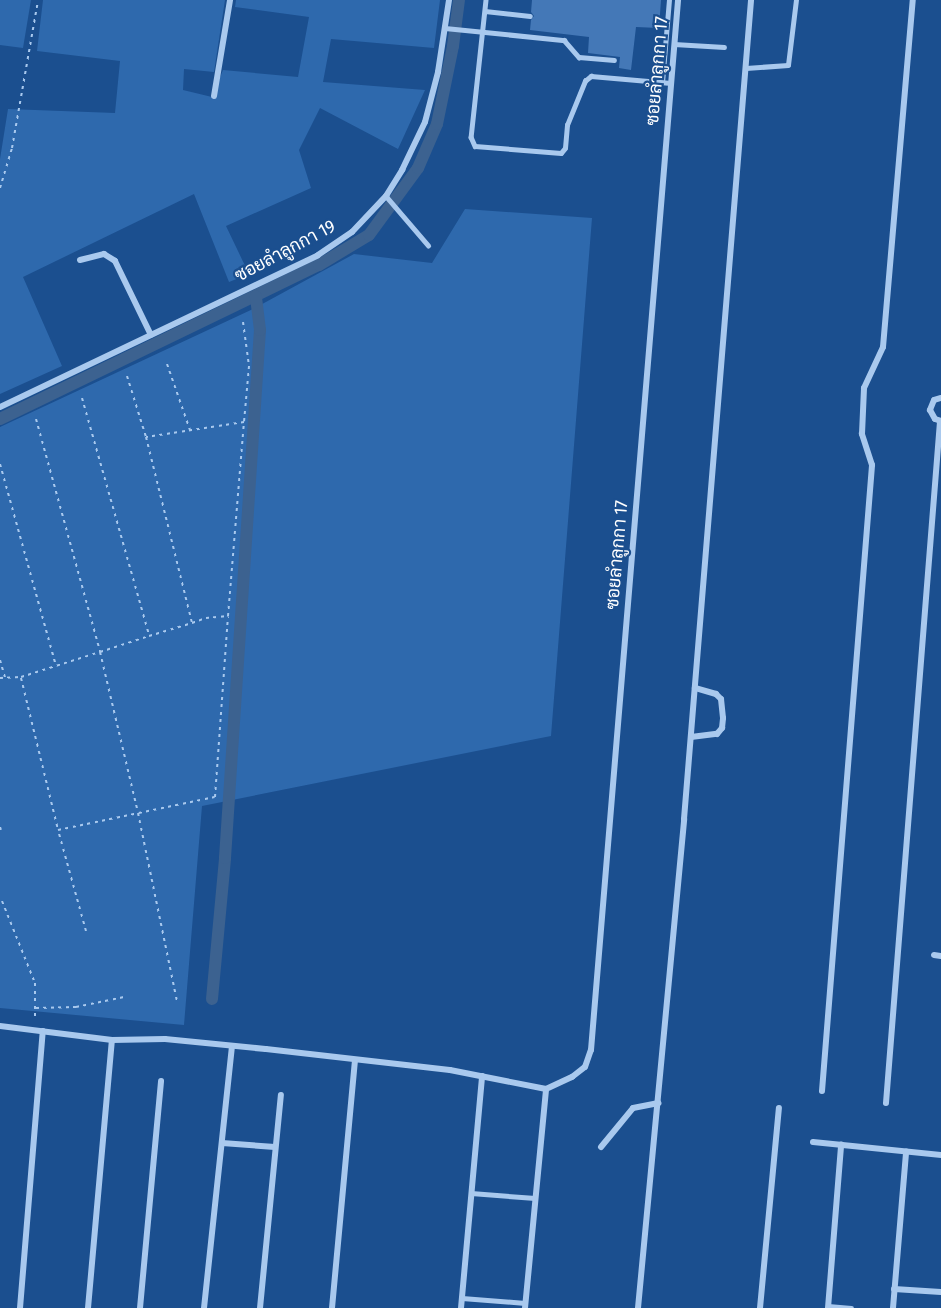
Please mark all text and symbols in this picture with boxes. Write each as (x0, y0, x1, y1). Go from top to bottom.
street label: ซอยลำลูกกา 17 (641, 15, 673, 127)
street label: ซอยลำลูกกา 19 (231, 215, 339, 287)
street label: ซอยลำลูกกา 17 (601, 499, 633, 611)

